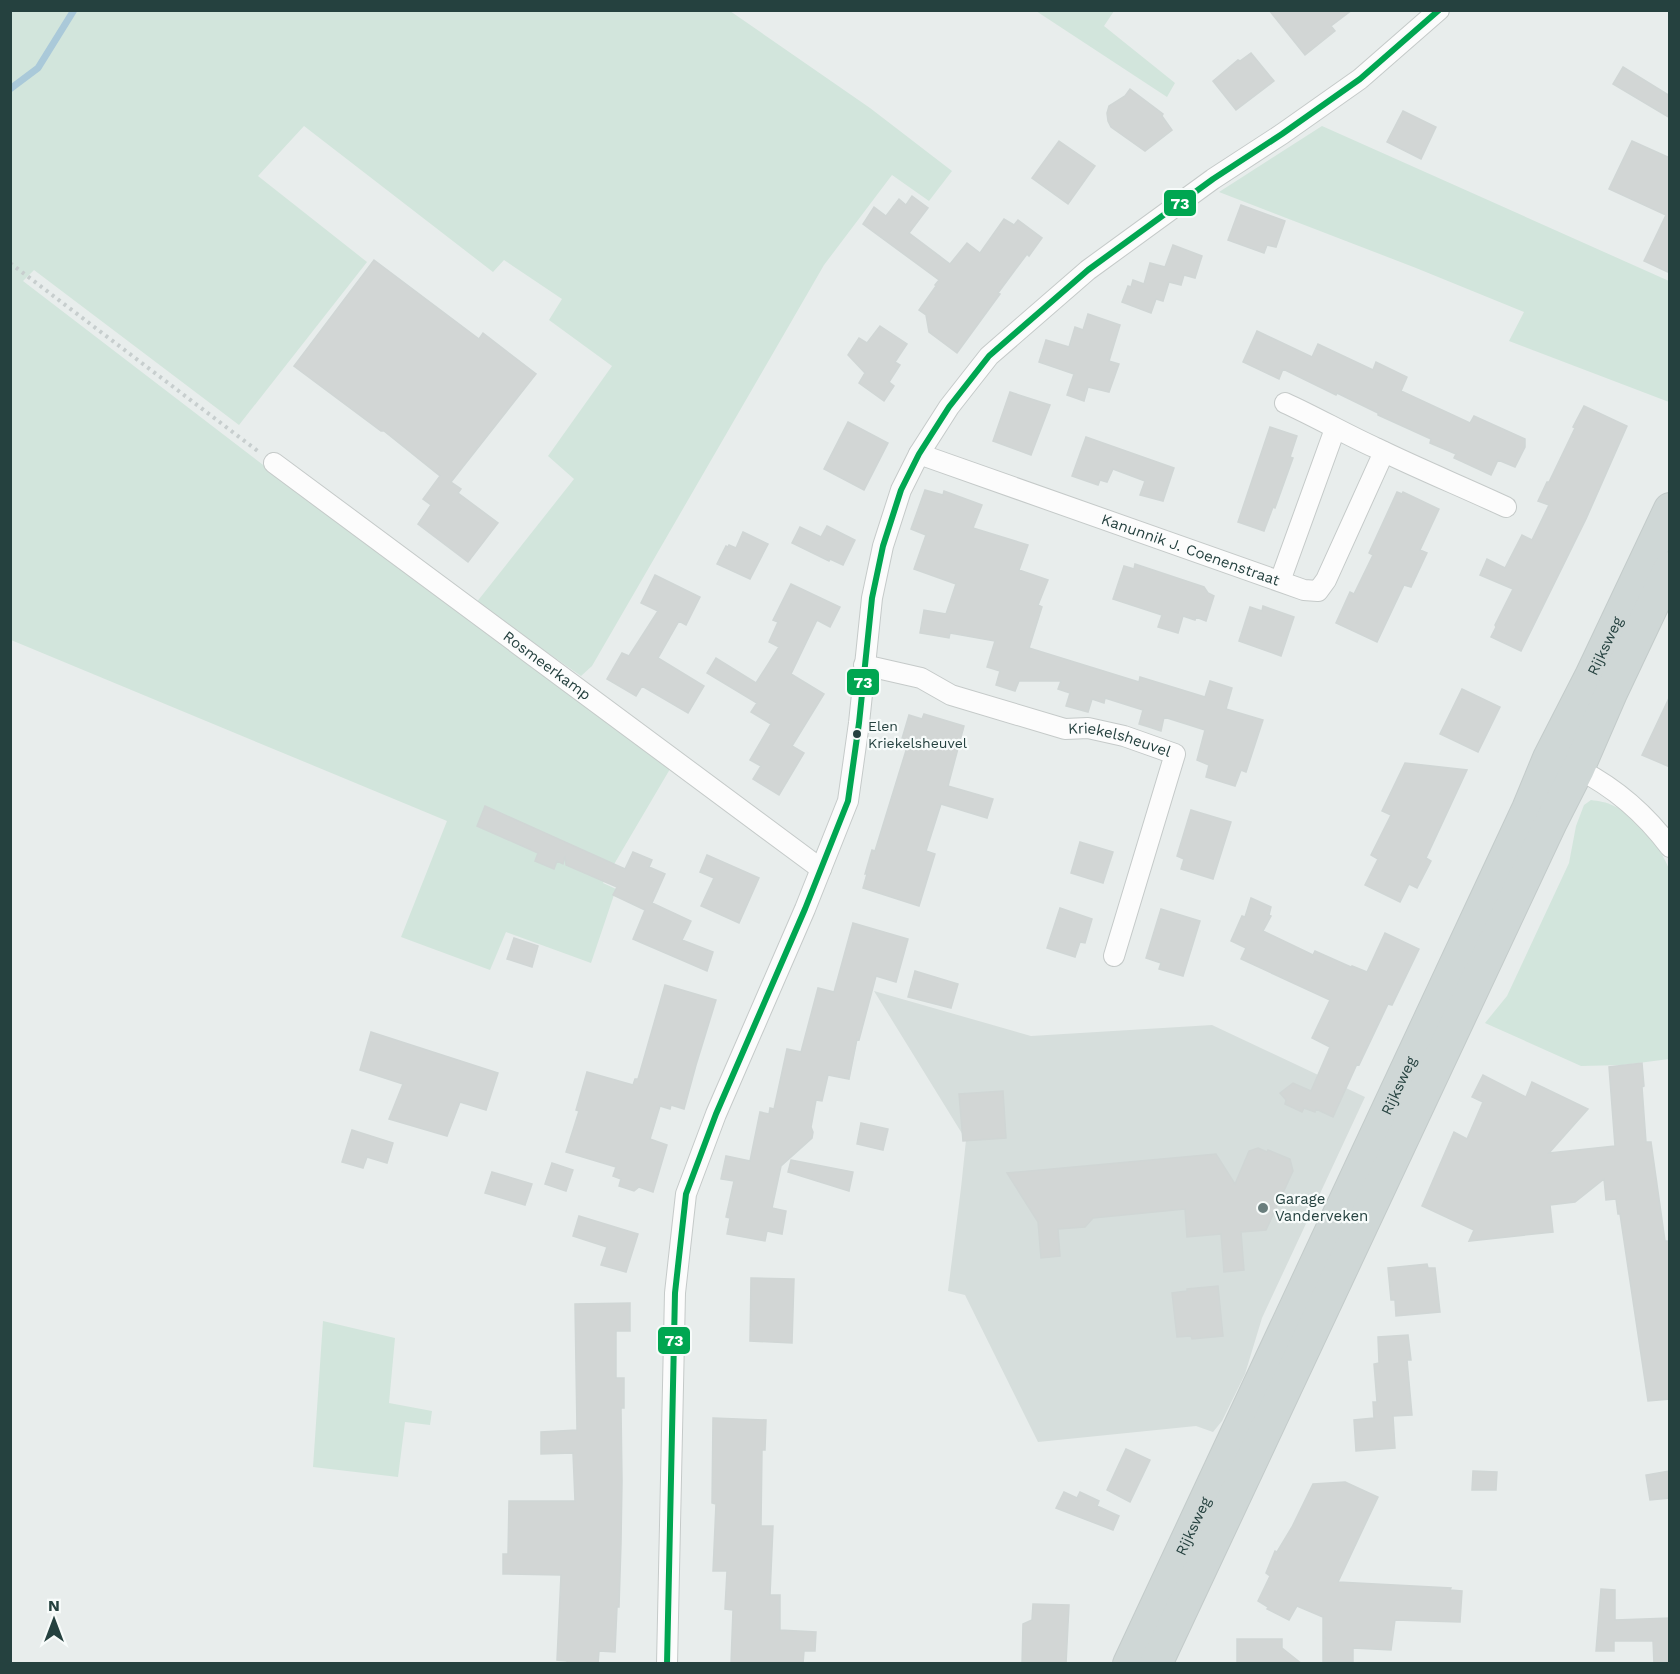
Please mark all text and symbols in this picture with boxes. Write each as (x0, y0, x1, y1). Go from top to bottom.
line badge: 73 (1163, 189, 1197, 217)
text: 73 (1170, 194, 1190, 213)
street label: Kanunnik J. Coenenstraat (1099, 510, 1283, 590)
street label: Rijksweg (1584, 614, 1627, 678)
street label: Rosmeerkamp (500, 627, 595, 704)
line badge: 73 (846, 668, 880, 696)
text: 73 (853, 673, 873, 692)
place label: Elen Kriekelsheuvel (868, 718, 968, 751)
street label: Kriekelsheuvel (1068, 719, 1174, 761)
marker: Elen Kriekelsheuvel (851, 728, 863, 740)
street label: Rijksweg (1377, 1054, 1420, 1118)
place label: Garage Vanderveken (1275, 1190, 1368, 1225)
marker: Garage Vanderveken (1256, 1201, 1270, 1215)
line badge: 73 (657, 1326, 691, 1355)
text: 73 (664, 1331, 684, 1350)
street label: Rijksweg (1172, 1494, 1215, 1558)
north arrow (24, 1590, 84, 1650)
text: N (48, 1596, 60, 1615)

